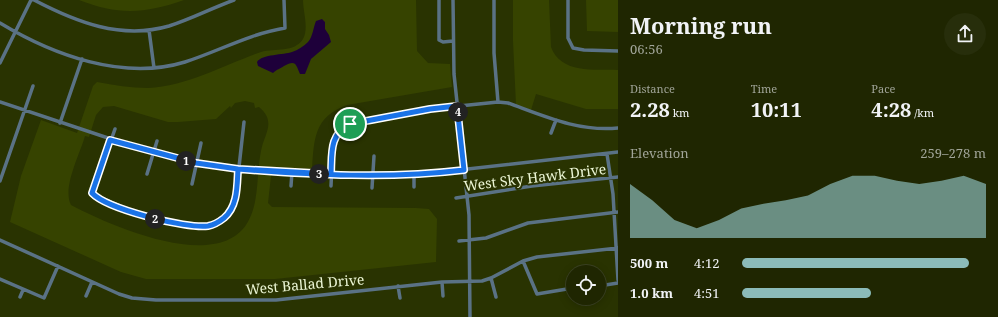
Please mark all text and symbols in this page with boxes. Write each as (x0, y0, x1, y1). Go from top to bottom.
text: Morning run (630, 10, 772, 40)
button: share (944, 13, 986, 55)
text: 06:56 (630, 40, 663, 58)
text: Distance (630, 81, 675, 96)
text: Time (751, 81, 777, 96)
text: Pace (871, 81, 895, 96)
text: 2.28 (630, 96, 670, 123)
text: 10:11 (751, 96, 802, 123)
text: 4:28 (871, 96, 911, 123)
pin: 4 (448, 102, 468, 122)
text: 4 (455, 104, 461, 119)
text: km (670, 105, 689, 120)
text: /km (911, 105, 934, 120)
pin (333, 107, 367, 141)
icon: arrive (339, 113, 361, 135)
text: Elevation (630, 144, 689, 162)
text: 259–278 m (920, 144, 986, 162)
pin: 1 (176, 151, 196, 171)
text: 1 (183, 153, 189, 168)
street label: West Sky Hawk Drive (463, 159, 607, 195)
pin: 3 (309, 164, 329, 184)
text: 3 (316, 166, 322, 181)
pin: 2 (145, 209, 165, 229)
text: 2 (152, 211, 158, 226)
text: 500 m (630, 254, 668, 272)
text: 4:12 (694, 254, 720, 272)
map controls (566, 265, 606, 305)
button: locate (566, 265, 606, 305)
street label: West Ballad Drive (245, 269, 365, 299)
text: 1.0 km (630, 284, 673, 302)
text: 4:51 (694, 284, 720, 302)

